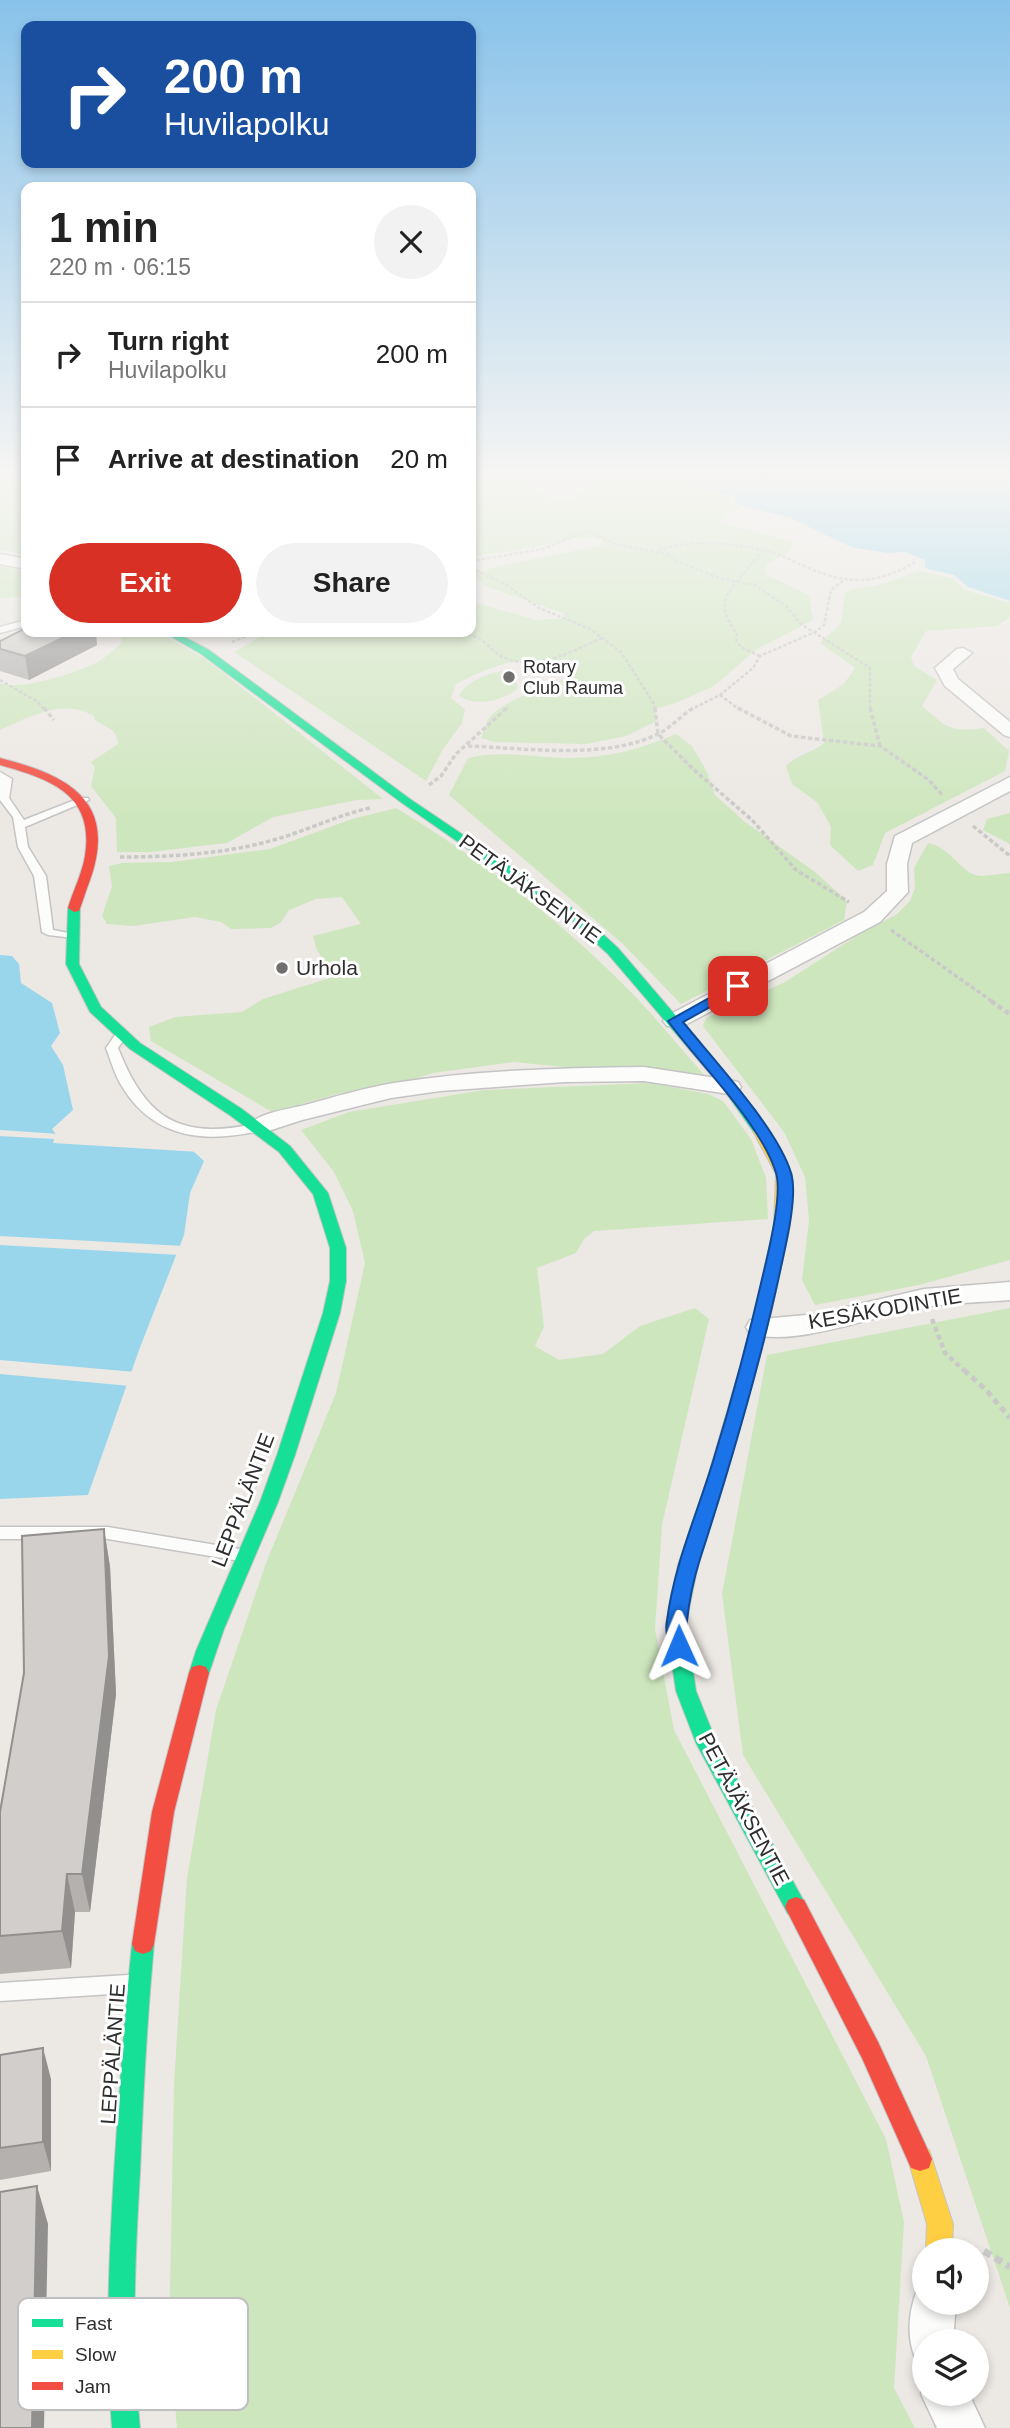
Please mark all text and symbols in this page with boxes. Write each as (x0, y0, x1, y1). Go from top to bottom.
icon: right (49, 49, 140, 140)
text: 200 m (164, 49, 303, 103)
text: Huvilapolku (164, 106, 329, 142)
text: 1 min (49, 204, 159, 251)
button: close (374, 205, 448, 279)
text: 220 m · 06:15 (49, 254, 191, 280)
text: Turn right (108, 326, 229, 356)
icon: right (49, 336, 87, 374)
text: 200 m (376, 339, 448, 369)
text: Huvilapolku (108, 357, 227, 383)
icon: arrive (49, 441, 87, 479)
text: Arrive at destination (108, 444, 359, 474)
text: 20 m (390, 444, 448, 474)
button: Exit (49, 543, 242, 623)
button: Share (256, 543, 448, 623)
place label: Rotary Club Rauma (523, 657, 624, 698)
marker: Rotary Club Rauma (501, 669, 517, 685)
street label: PETÄJÄKSENTIE (455, 830, 606, 948)
place label: Urhola (296, 956, 358, 979)
pin (708, 956, 768, 1016)
marker: Urhola (274, 960, 290, 976)
icon: arrive (719, 967, 757, 1005)
street label: KESÄKODINTIE (806, 1284, 963, 1333)
street label: LEPPÄLÄNTIE (206, 1430, 279, 1570)
position arrow (642, 1609, 716, 1683)
street label: PETÄJÄKSENTIE (695, 1729, 794, 1889)
street label: LEPPÄLÄNTIE (96, 1983, 129, 2125)
map controls (912, 2238, 989, 2406)
button: sound (912, 2238, 989, 2315)
legend (18, 2298, 248, 2410)
text: Fast (75, 2313, 113, 2334)
button: layers (912, 2329, 989, 2406)
text: Slow (75, 2344, 116, 2365)
text: Jam (75, 2376, 111, 2397)

